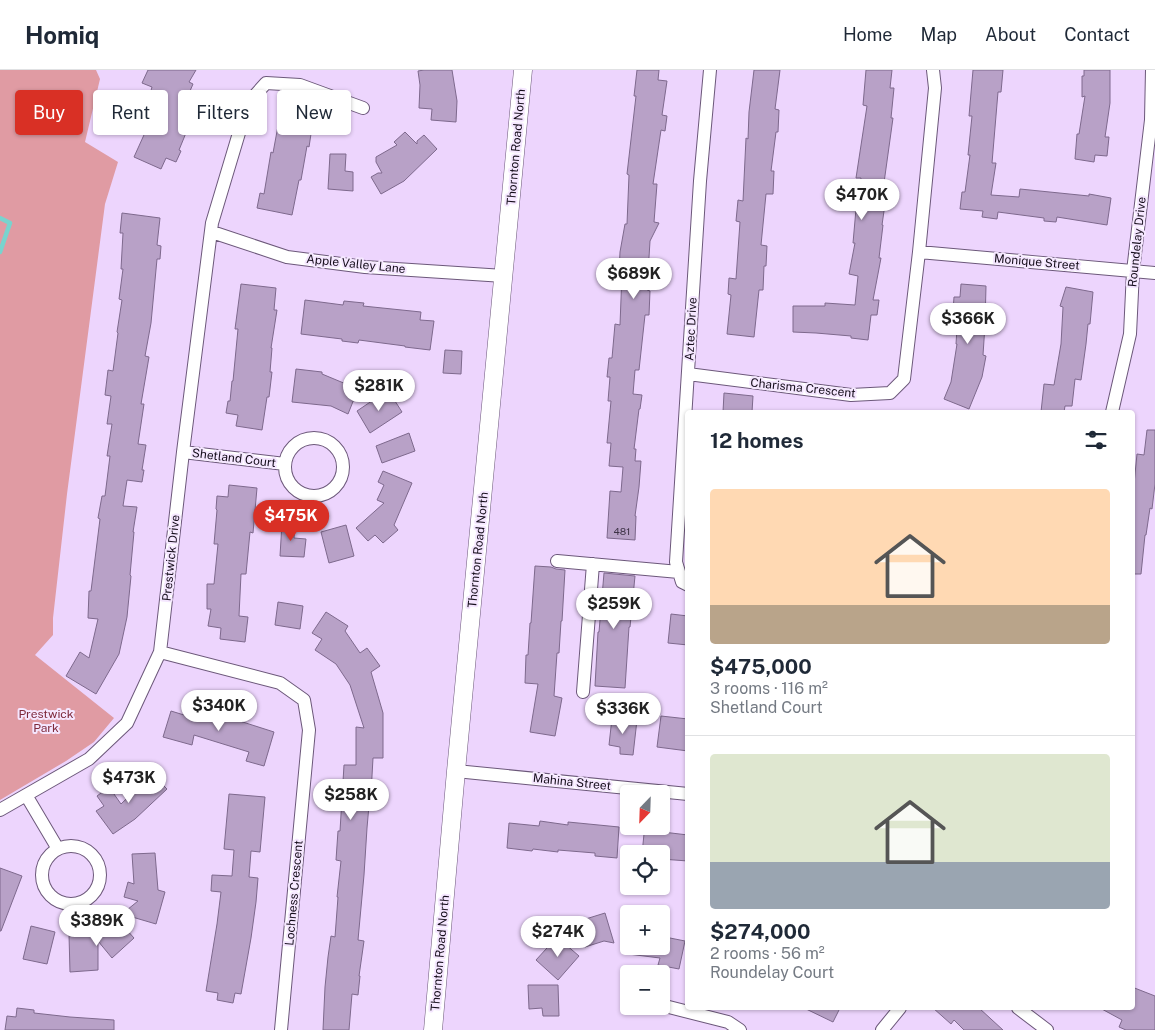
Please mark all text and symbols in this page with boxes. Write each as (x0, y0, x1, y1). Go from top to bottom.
text: Homiq (25, 21, 99, 49)
text: Home (843, 24, 893, 45)
text: Map (921, 24, 957, 45)
text: About (985, 24, 1036, 45)
text: Contact (1064, 24, 1130, 45)
street label: Thornton Road North (504, 88, 528, 206)
chip: Buy (15, 90, 83, 135)
chip: Rent (93, 90, 168, 135)
chip: Filters (178, 90, 267, 135)
chip: New (277, 90, 351, 135)
pin: $470K (827, 178, 897, 221)
text: $470K (835, 185, 889, 204)
street label: Roundelay Drive (1125, 196, 1149, 288)
street label: Monique Street (994, 251, 1081, 273)
street label: Apple Valley Lane (306, 252, 406, 276)
pin: $689K (599, 258, 669, 300)
text: $689K (607, 264, 661, 283)
street label: Aztec Drive (682, 297, 700, 361)
pin: $366K (933, 302, 1003, 345)
text: $366K (941, 309, 995, 328)
pin: $281K (344, 370, 414, 412)
text: $281K (354, 376, 404, 395)
street label: Charisma Crescent (750, 376, 857, 401)
icon: filters (1082, 426, 1110, 454)
text: 12 homes (710, 428, 804, 453)
street label: Shetland Court (191, 446, 277, 470)
street label: Thornton Road North (465, 491, 491, 609)
pin: $475K (256, 500, 326, 542)
text: $475K (264, 506, 318, 525)
street label: Prestwick Drive (160, 514, 183, 602)
icon: home (865, 521, 955, 611)
house number: 481 (614, 525, 630, 537)
pin: $259K (579, 588, 649, 630)
text: $259K (587, 594, 641, 613)
text: $475,000 (710, 654, 812, 679)
text: 3 rooms · 116 m² (710, 679, 828, 698)
pin: $340K (184, 690, 254, 732)
pin: $336K (588, 692, 658, 735)
text: $340K (192, 696, 246, 715)
text: Shetland Court (710, 698, 823, 717)
text: $336K (596, 699, 650, 718)
park label: Prestwick Park (18, 707, 74, 735)
pin: $473K (94, 762, 164, 804)
text: $473K (102, 768, 156, 787)
street label: Mahina Street (532, 771, 612, 793)
pin: $258K (316, 778, 386, 821)
text: $258K (324, 785, 378, 804)
north arrow (620, 785, 670, 835)
map controls (620, 785, 670, 1015)
icon: home (865, 787, 955, 877)
street label: Lochness Crescent (282, 839, 306, 946)
button: locate (620, 845, 670, 895)
street label: Thornton Road North (428, 894, 452, 1012)
pin: $389K (62, 904, 132, 947)
button: + (620, 905, 670, 955)
text: $389K (70, 911, 124, 930)
pin: $274K (523, 916, 593, 958)
text: $274,000 (710, 919, 811, 944)
text: $274K (532, 922, 584, 941)
text: 2 rooms · 56 m² (710, 944, 825, 963)
text: Roundelay Court (710, 963, 834, 982)
button: − (620, 965, 670, 1015)

